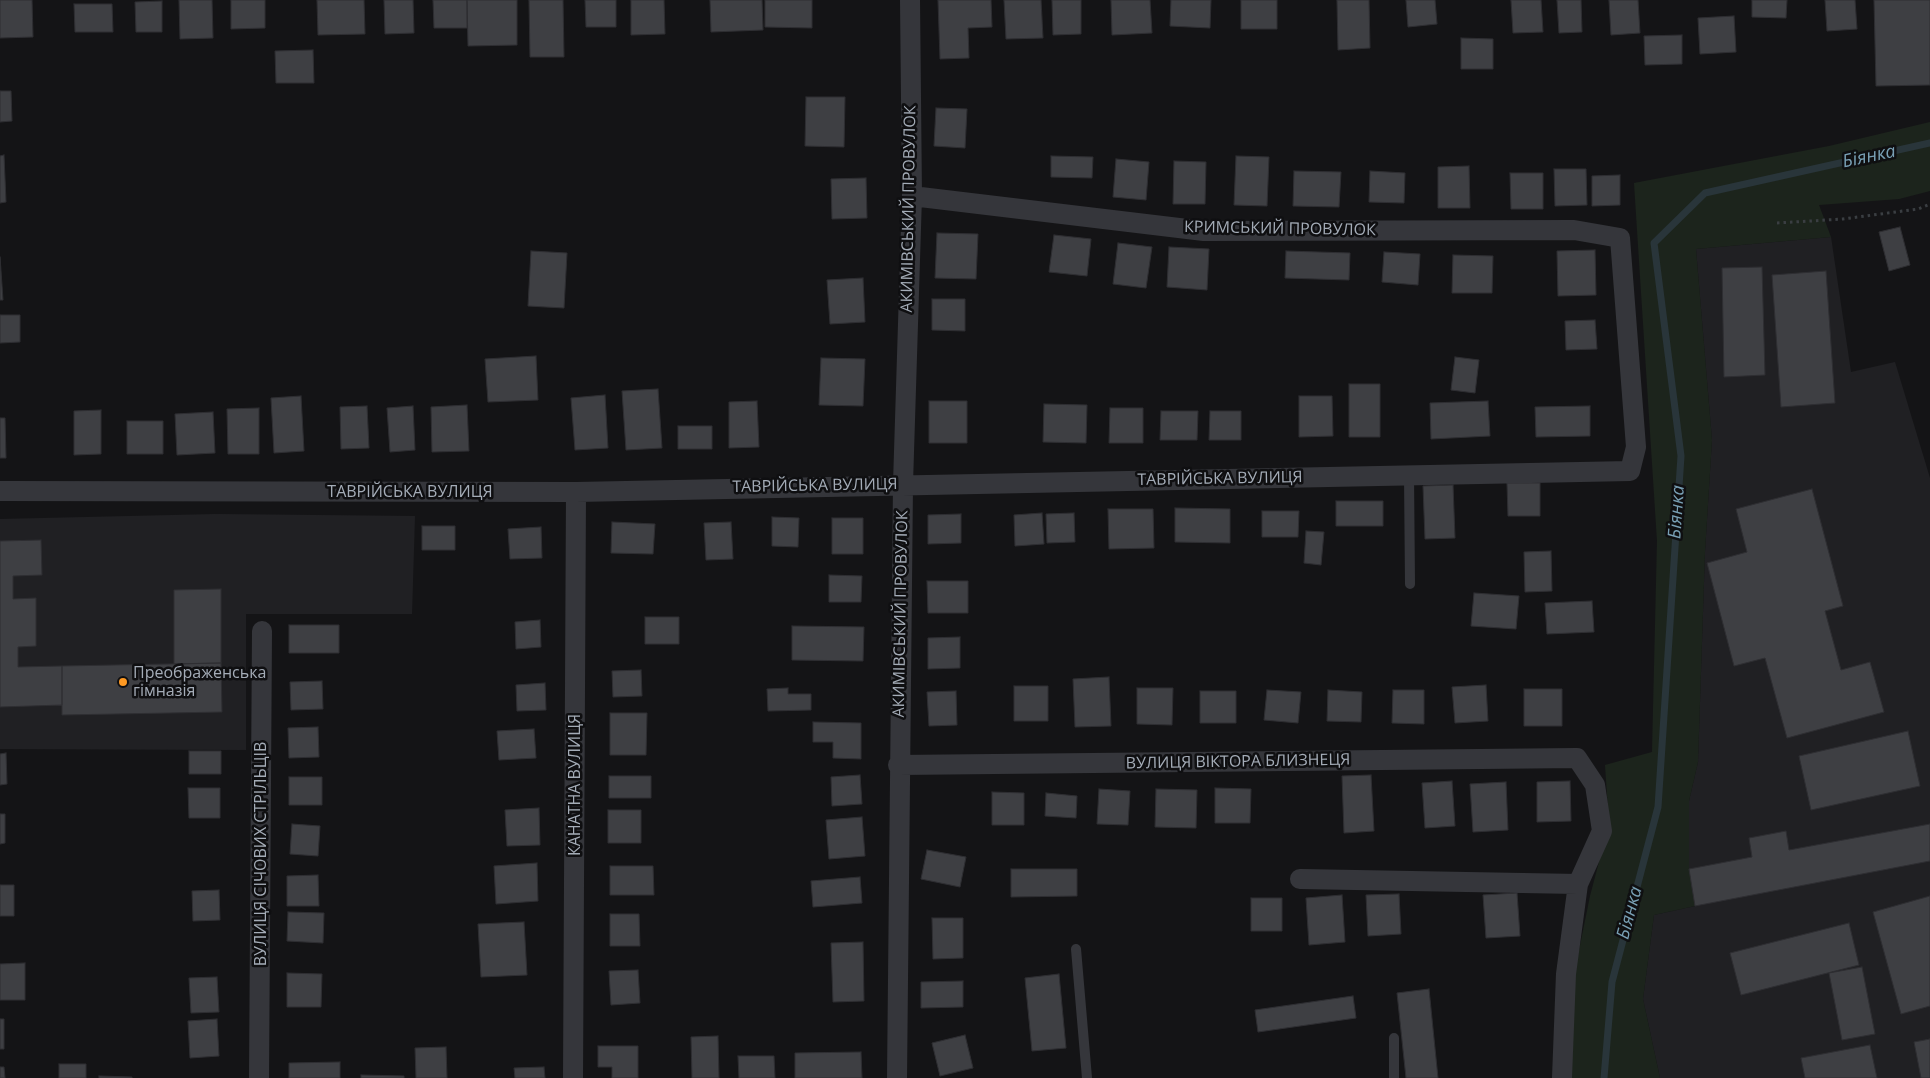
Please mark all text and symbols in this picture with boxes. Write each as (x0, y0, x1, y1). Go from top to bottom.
street label: АКИМІВСЬКИЙ ПРОВУЛОК (898, 105, 920, 313)
water label: Біянка (1840, 141, 1898, 173)
street label: КРИМСЬКИЙ ПРОВУЛОК (1184, 218, 1376, 240)
street label: ТАВРІЙСЬКА ВУЛИЦЯ (1137, 468, 1303, 490)
street label: ТАВРІЙСЬКА ВУЛИЦЯ (732, 475, 898, 497)
street label: ТАВРІЙСЬКА ВУЛИЦЯ (327, 482, 493, 502)
water label: Біянка (1664, 484, 1690, 540)
street label: АКИМІВСЬКИЙ ПРОВУЛОК (890, 510, 912, 718)
place label: Преображенська гімназія (133, 663, 266, 701)
marker: Преображенська гімназія (117, 676, 129, 688)
street label: КАНАТНА ВУЛИЦЯ (565, 714, 585, 856)
street label: ВУЛИЦЯ СІЧОВИХ СТРІЛЬЦІВ (251, 742, 271, 966)
street label: ВУЛИЦЯ ВІКТОРА БЛИЗНЕЦЯ (1126, 750, 1350, 774)
water label: Біянка (1613, 884, 1647, 942)

